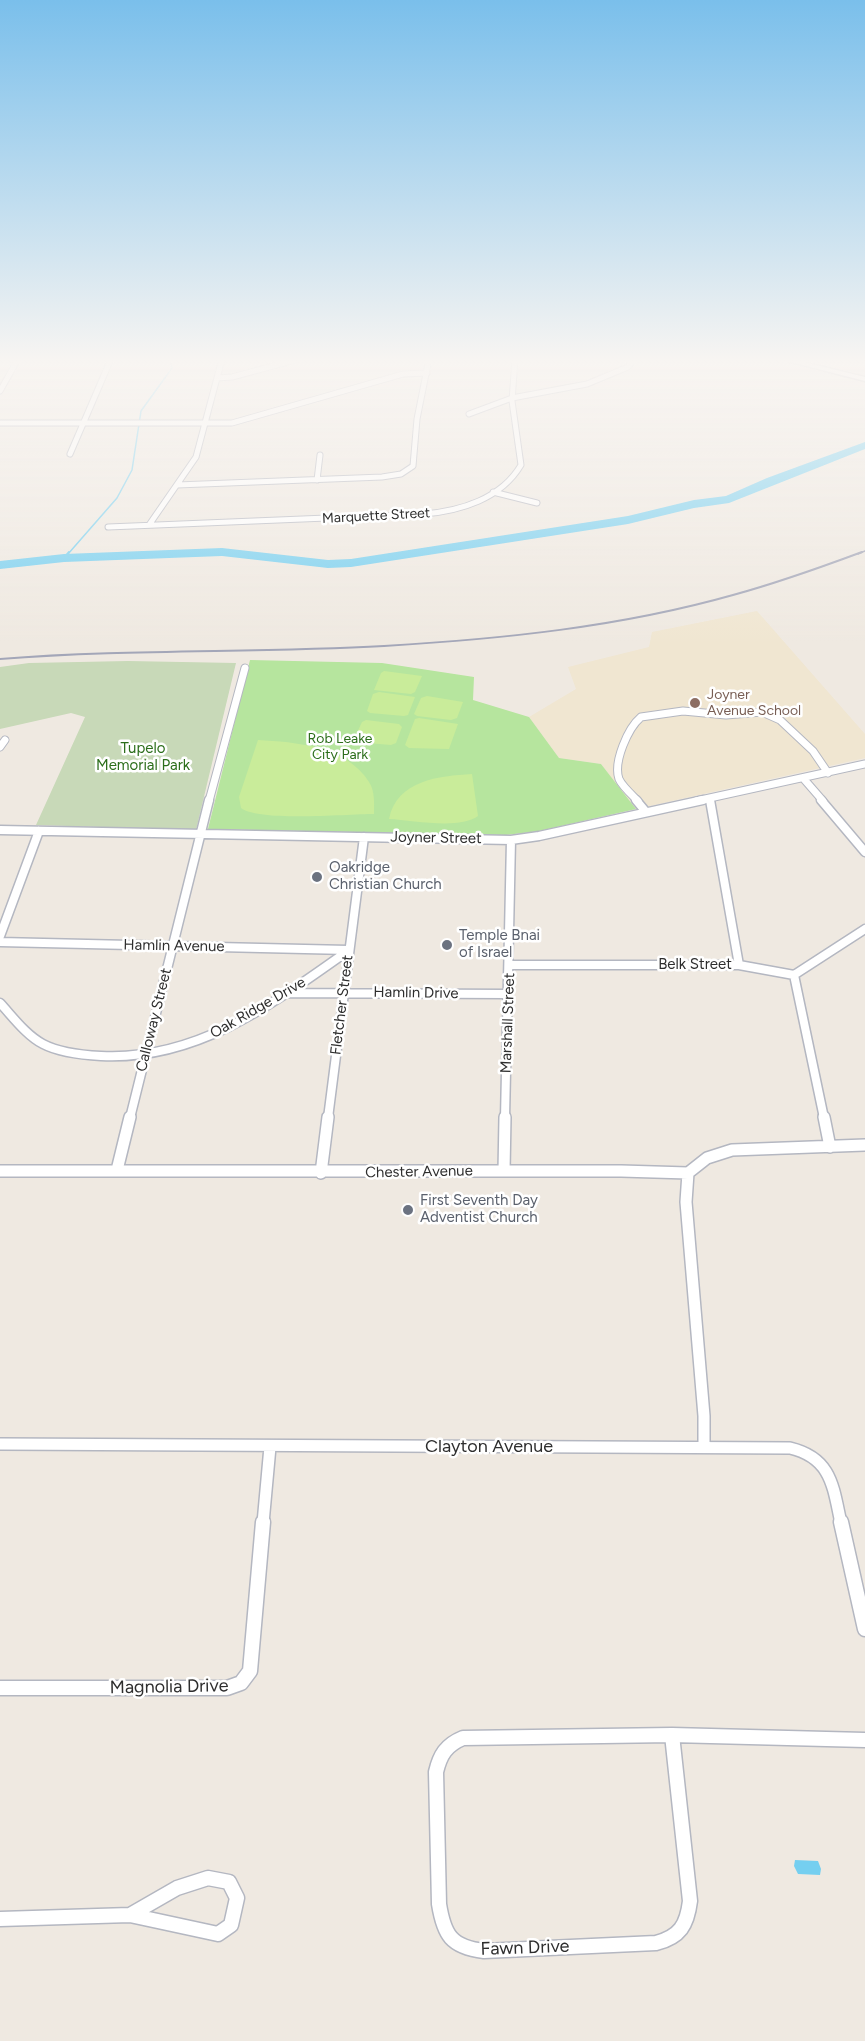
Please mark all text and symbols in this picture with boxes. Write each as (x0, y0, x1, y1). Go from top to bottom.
street label: Marquette Street (322, 505, 430, 527)
place label: Joyner Avenue School (707, 687, 801, 720)
marker: Joyner Avenue School (688, 696, 702, 710)
park label: Rob Leake City Park (308, 731, 372, 764)
park label: Tupelo Memorial Park (96, 740, 190, 775)
street label: Joyner Street (390, 828, 482, 848)
place label: Oakridge Christian Church (329, 859, 442, 894)
marker: Oakridge Christian Church (310, 870, 324, 884)
place label: Temple Bnai of Israel (459, 927, 540, 962)
street label: Hamlin Avenue (123, 936, 225, 956)
marker: Temple Bnai of Israel (440, 938, 454, 952)
street label: Fletcher Street (327, 954, 357, 1056)
street label: Belk Street (658, 956, 732, 974)
street label: Calloway Street (132, 966, 176, 1074)
street label: Marshall Street (497, 972, 519, 1074)
street label: Oak Ridge Drive (207, 973, 309, 1043)
street label: Hamlin Drive (373, 983, 459, 1003)
street label: Chester Avenue (365, 1162, 473, 1182)
place label: First Seventh Day Adventist Church (420, 1192, 538, 1227)
marker: First Seventh Day Adventist Church (401, 1203, 415, 1217)
street label: Clayton Avenue (425, 1436, 553, 1458)
street label: Magnolia Drive (109, 1675, 229, 1699)
street label: Fawn Drive (480, 1936, 570, 1960)

